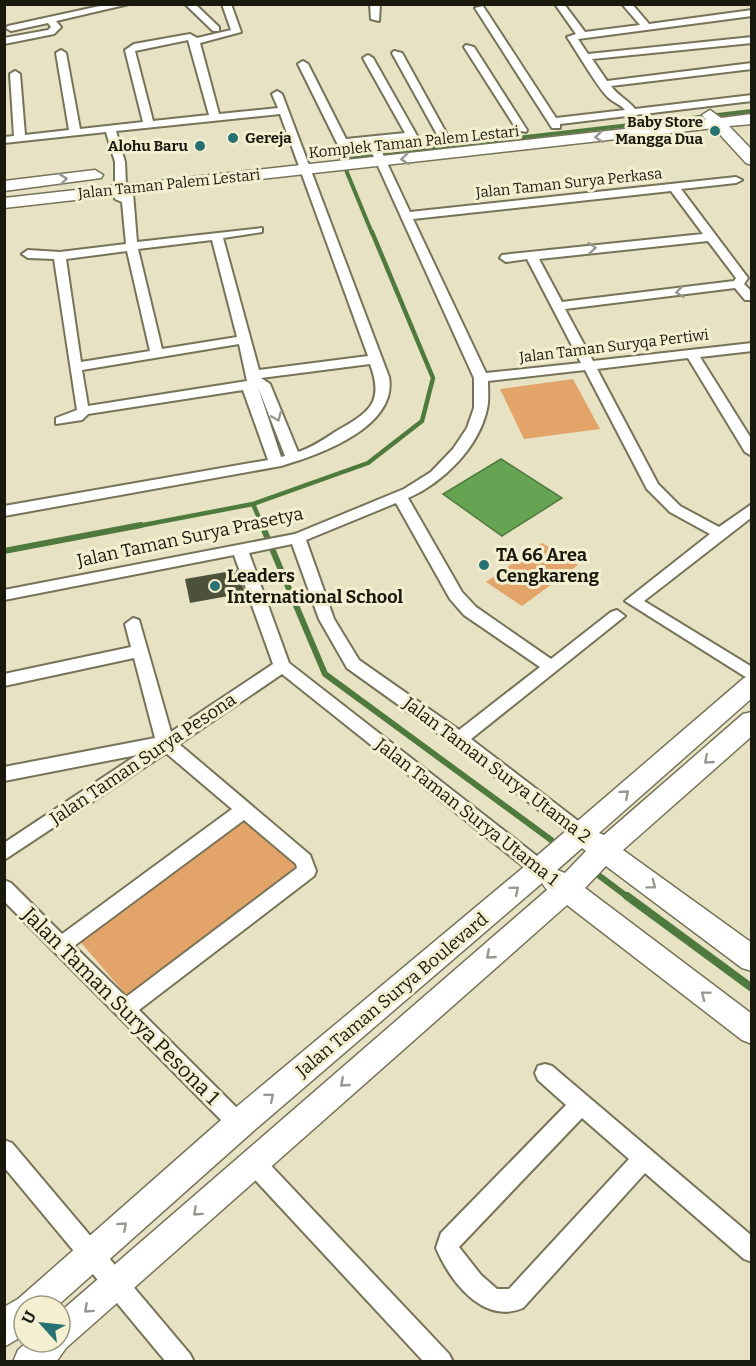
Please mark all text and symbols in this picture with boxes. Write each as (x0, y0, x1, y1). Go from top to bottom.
place label: Baby Store Mangga Dua (615, 113, 704, 148)
street label: Komplek Taman Palem Lestari (308, 122, 521, 162)
marker: Baby Store Mangga Dua (708, 124, 722, 138)
place label: Gereja (245, 129, 292, 147)
marker: Gereja (226, 131, 240, 145)
one-way arrow (594, 131, 603, 143)
place label: Alohu Baru (108, 137, 189, 155)
marker: Alohu Baru (193, 139, 207, 153)
one-way arrow (400, 152, 410, 165)
street label: Jalan Taman Surya Perkasa (474, 164, 663, 202)
street label: Jalan Taman Palem Lestari (76, 165, 262, 203)
one-way arrow (58, 173, 67, 186)
one-way arrow (587, 242, 596, 255)
one-way arrow (676, 285, 685, 298)
street label: Jalan Taman Suryqa Pertiwi (517, 325, 710, 367)
one-way arrow (270, 411, 282, 422)
street label: Jalan Taman Surya Prasetya (74, 502, 305, 572)
place label: TA 66 Area Cengkareng (496, 544, 600, 587)
marker: TA 66 Area Cengkareng (477, 558, 491, 572)
place label: Leaders International School (227, 565, 404, 608)
marker: Leaders International School (208, 579, 222, 593)
street label: Jalan Taman Surya Pesona (45, 688, 240, 830)
street label: Jalan Taman Surya Utama 2 (398, 692, 595, 848)
street label: Jalan Taman Surya Utama 1 (370, 733, 564, 891)
one-way arrow (704, 753, 714, 764)
one-way arrow (618, 790, 629, 801)
one-way arrow (645, 878, 656, 889)
one-way arrow (508, 886, 519, 897)
street label: Jalan Taman Surya Pesona 1 (16, 901, 226, 1111)
street label: Jalan Taman Surya Boulevard (291, 908, 493, 1082)
one-way arrow (486, 948, 497, 959)
one-way arrow (701, 991, 712, 1002)
one-way arrow (340, 1076, 350, 1087)
one-way arrow (263, 1094, 274, 1105)
one-way arrow (193, 1205, 204, 1216)
one-way arrow (117, 1222, 127, 1233)
north arrow (12, 1294, 72, 1354)
one-way arrow (84, 1302, 95, 1313)
text: U (18, 1308, 40, 1327)

